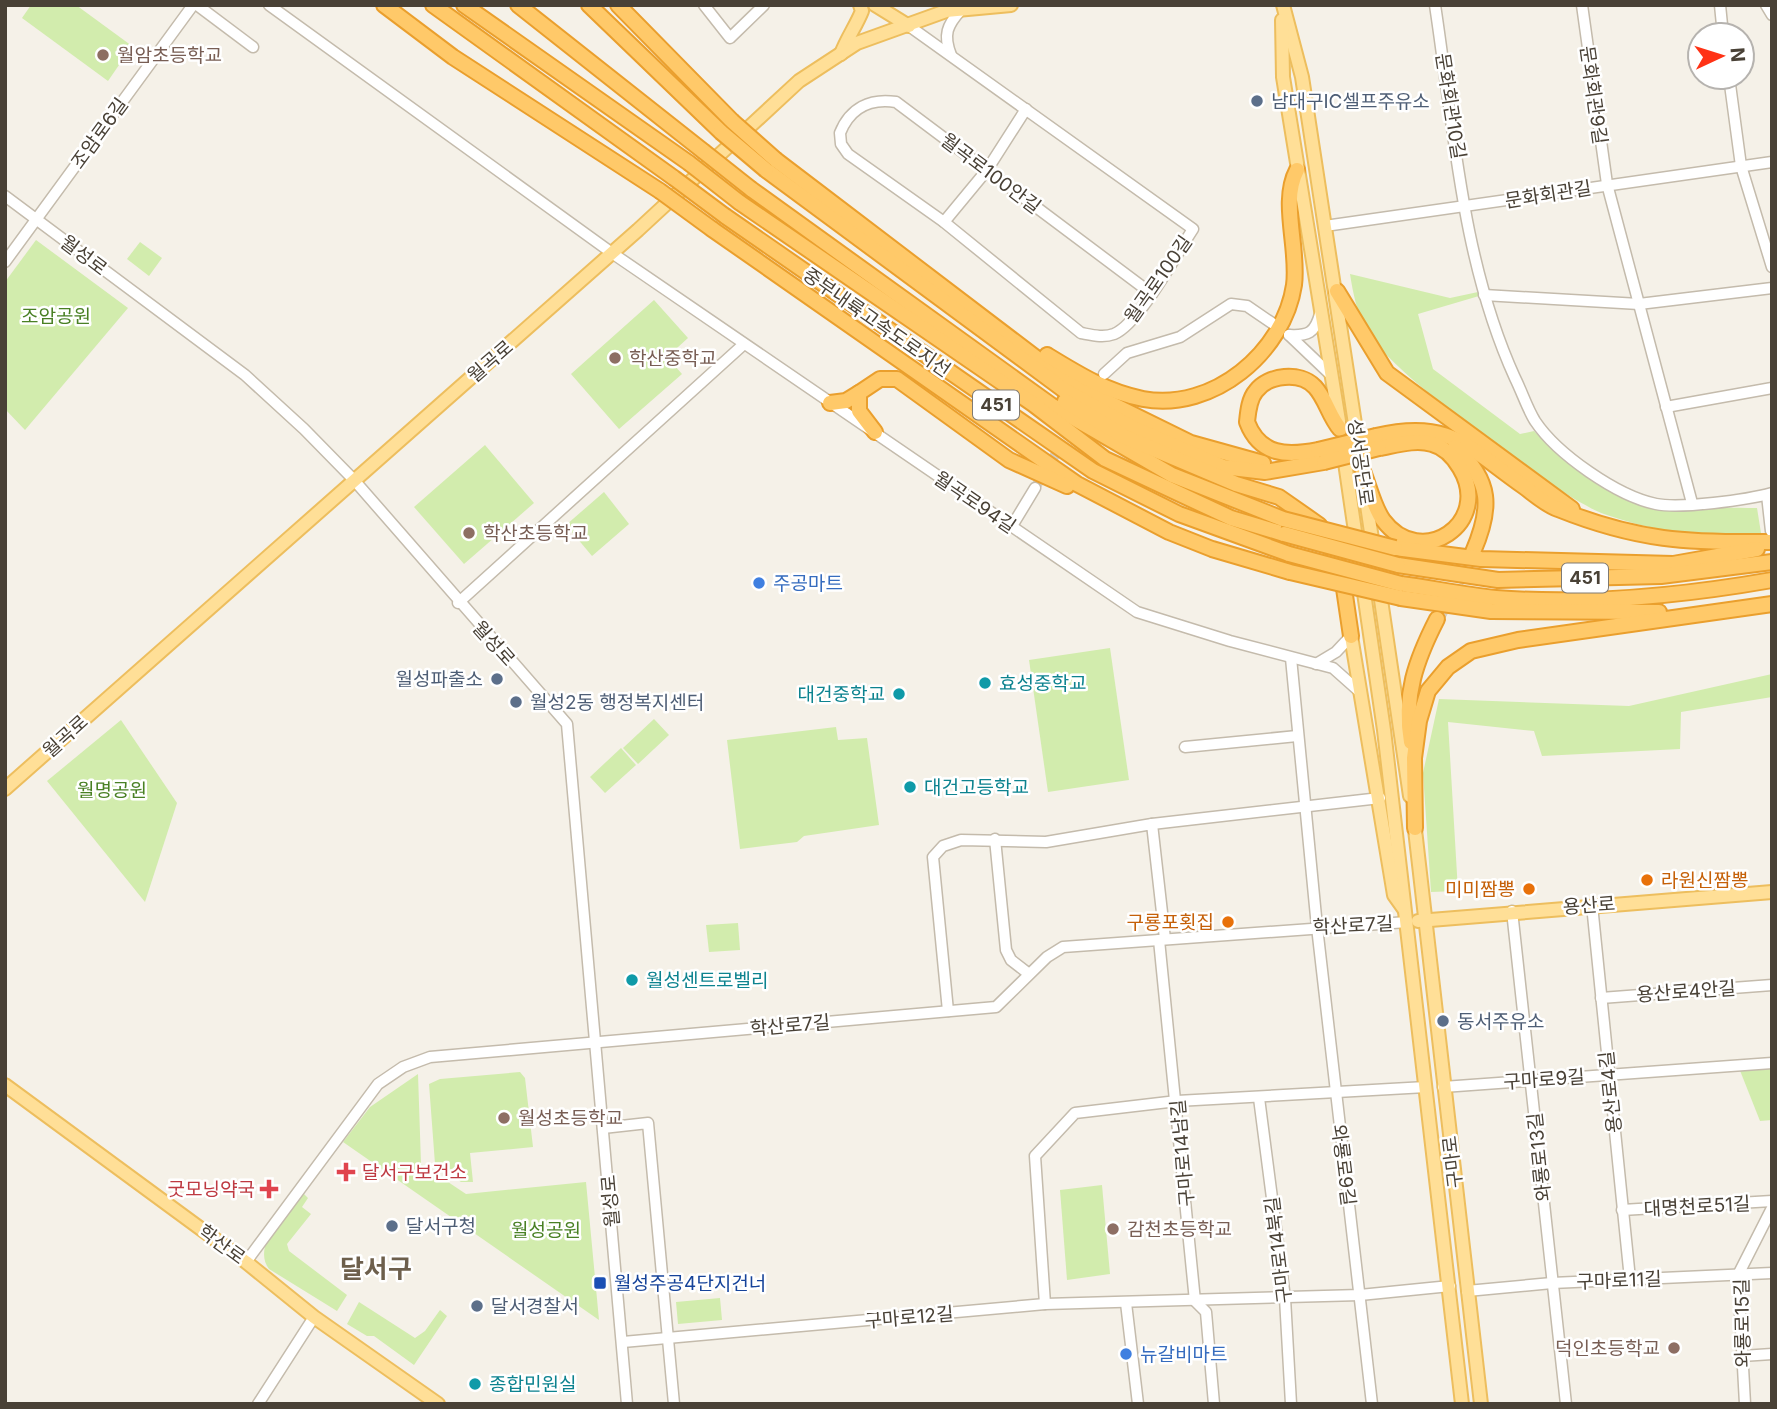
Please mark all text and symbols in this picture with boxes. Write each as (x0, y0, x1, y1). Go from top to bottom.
north arrow (1686, 21, 1756, 91)
place label: 월암초등학교 (117, 44, 222, 67)
street label: 문화회관9길 (1575, 44, 1612, 146)
marker: 월암초등학교 (95, 47, 111, 63)
text: N (1725, 47, 1749, 63)
street label: 문화회관10길 (1431, 51, 1470, 161)
place label: 남대구IC셀프주유소 (1271, 90, 1430, 113)
street label: 조암로6길 (66, 93, 133, 173)
marker: 남대구IC셀프주유소 (1249, 93, 1265, 109)
street label: 월곡로100안길 (936, 128, 1045, 218)
street label: 문화회관길 (1503, 176, 1593, 213)
street label: 월성로 (56, 230, 112, 280)
street label: 월곡로100길 (1120, 231, 1197, 328)
street label: 중부내륙고속도로지선 (799, 263, 955, 382)
park label: 조암공원 (21, 305, 91, 328)
street label: 월곡로 (463, 335, 518, 387)
place label: 학산중학교 (629, 347, 716, 370)
marker: 학산중학교 (607, 350, 623, 366)
road number: 451 (973, 390, 1019, 419)
street label: 성서공단로 (1343, 417, 1378, 507)
street label: 월곡로94길 (929, 467, 1020, 538)
place label: 학산초등학교 (483, 522, 588, 545)
marker: 학산초등학교 (461, 525, 477, 541)
road number: 451 (1562, 564, 1608, 592)
place label: 주공마트 (773, 572, 843, 595)
marker: 주공마트 (751, 575, 767, 591)
street label: 월성로 (468, 616, 520, 671)
place label: 월성파출소 (396, 668, 483, 691)
marker: 월성파출소 (489, 671, 505, 687)
place label: 효성중학교 (999, 672, 1086, 695)
marker: 효성중학교 (977, 675, 993, 691)
place label: 대건중학교 (798, 683, 885, 706)
marker: 대건중학교 (891, 686, 907, 702)
place label: 월성2동 행정복지센터 (530, 691, 704, 714)
marker: 월성2동 행정복지센터 (508, 694, 524, 710)
street label: 월곡로 (38, 710, 93, 762)
place label: 대건고등학교 (924, 776, 1029, 799)
park label: 월명공원 (77, 779, 147, 802)
marker: 대건고등학교 (902, 779, 918, 795)
place label: 라원신짬뽕 (1661, 869, 1748, 892)
marker: 라원신짬뽕 (1639, 872, 1655, 888)
place label: 미미짬뽕 (1445, 878, 1515, 901)
marker: 미미짬뽕 (1521, 881, 1537, 897)
street label: 용산로 (1562, 892, 1616, 919)
place label: 구룡포횟집 (1127, 911, 1214, 934)
street label: 학산로7길 (1312, 912, 1394, 939)
marker: 구룡포횟집 (1220, 914, 1236, 930)
place label: 월성센트로벨리 (646, 969, 768, 992)
marker: 월성센트로벨리 (624, 972, 640, 988)
street label: 용산로4안길 (1636, 977, 1737, 1006)
place label: 동서주유소 (1457, 1010, 1544, 1033)
street label: 학산로7길 (749, 1011, 831, 1040)
marker: 동서주유소 (1435, 1013, 1451, 1029)
street label: 용산로4길 (1595, 1050, 1626, 1134)
street label: 구마로9길 (1502, 1065, 1586, 1094)
street label: 구마로14남길 (1166, 1098, 1199, 1207)
place label: 월성초등학교 (518, 1107, 623, 1130)
marker: 월성초등학교 (496, 1110, 512, 1126)
street label: 와룡로13길 (1523, 1111, 1556, 1203)
street label: 와룡로9길 (1327, 1123, 1360, 1207)
street label: 구마로 (1438, 1135, 1467, 1189)
place label: 달서구보건소 (362, 1161, 467, 1184)
marker: 달서구보건소 (336, 1162, 356, 1182)
street label: 월성로 (597, 1174, 624, 1228)
place label: 굿모닝약국 (168, 1178, 255, 1201)
marker: 굿모닝약국 (261, 1181, 277, 1197)
street label: 대명천로51길 (1643, 1192, 1751, 1221)
street label: 구마로14북길 (1261, 1195, 1296, 1305)
place label: 달서구청 (406, 1215, 476, 1238)
marker: 달서구청 (384, 1218, 400, 1234)
place label: 감천초등학교 (1127, 1218, 1232, 1241)
park label: 월성공원 (511, 1219, 581, 1242)
street label: 학산로 (194, 1220, 250, 1269)
marker: 감천초등학교 (1105, 1221, 1121, 1237)
district label: 달서구 (340, 1253, 412, 1284)
street label: 구마로11길 (1576, 1268, 1662, 1293)
place label: 월성주공4단지건너 (614, 1272, 766, 1295)
marker: 월성주공4단지건너 (592, 1275, 608, 1291)
street label: 와룡로15길 (1730, 1278, 1755, 1368)
place label: 달서경찰서 (491, 1295, 578, 1318)
marker: 달서경찰서 (469, 1298, 485, 1314)
street label: 구마로12길 (864, 1302, 955, 1333)
place label: 덕인초등학교 (1555, 1337, 1660, 1360)
marker: 덕인초등학교 (1666, 1340, 1682, 1356)
place label: 뉴갈비마트 (1140, 1343, 1227, 1366)
marker: 뉴갈비마트 (1118, 1346, 1134, 1362)
place label: 종합민원실 (489, 1373, 576, 1396)
marker: 종합민원실 (467, 1376, 483, 1392)

